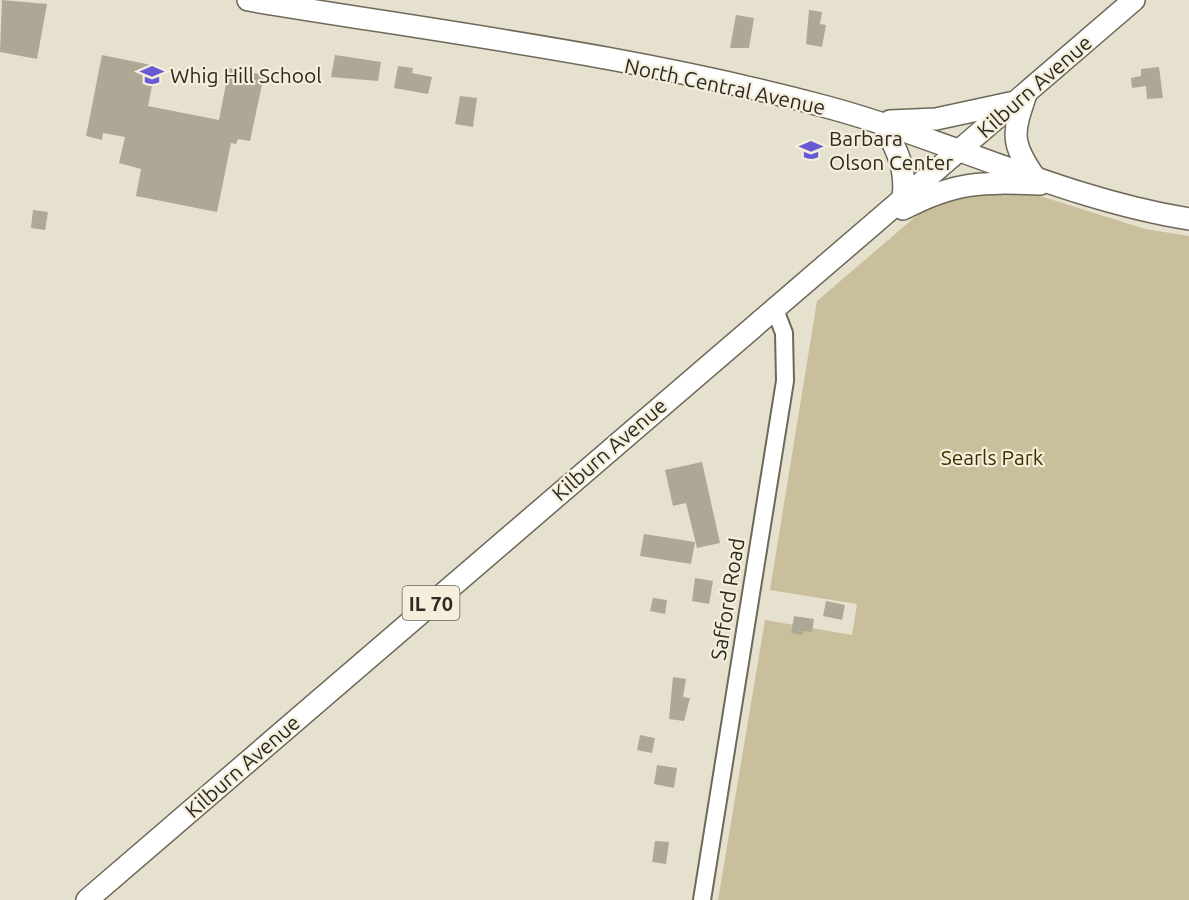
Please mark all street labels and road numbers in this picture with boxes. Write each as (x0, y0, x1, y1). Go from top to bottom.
street label: Kilburn Avenue (972, 30, 1096, 142)
street label: North Central Avenue (622, 53, 828, 119)
street label: Kilburn Avenue (547, 393, 671, 505)
street label: Safford Road (705, 536, 749, 662)
road number: IL 70 (402, 586, 460, 620)
street label: Kilburn Avenue (180, 710, 304, 822)

